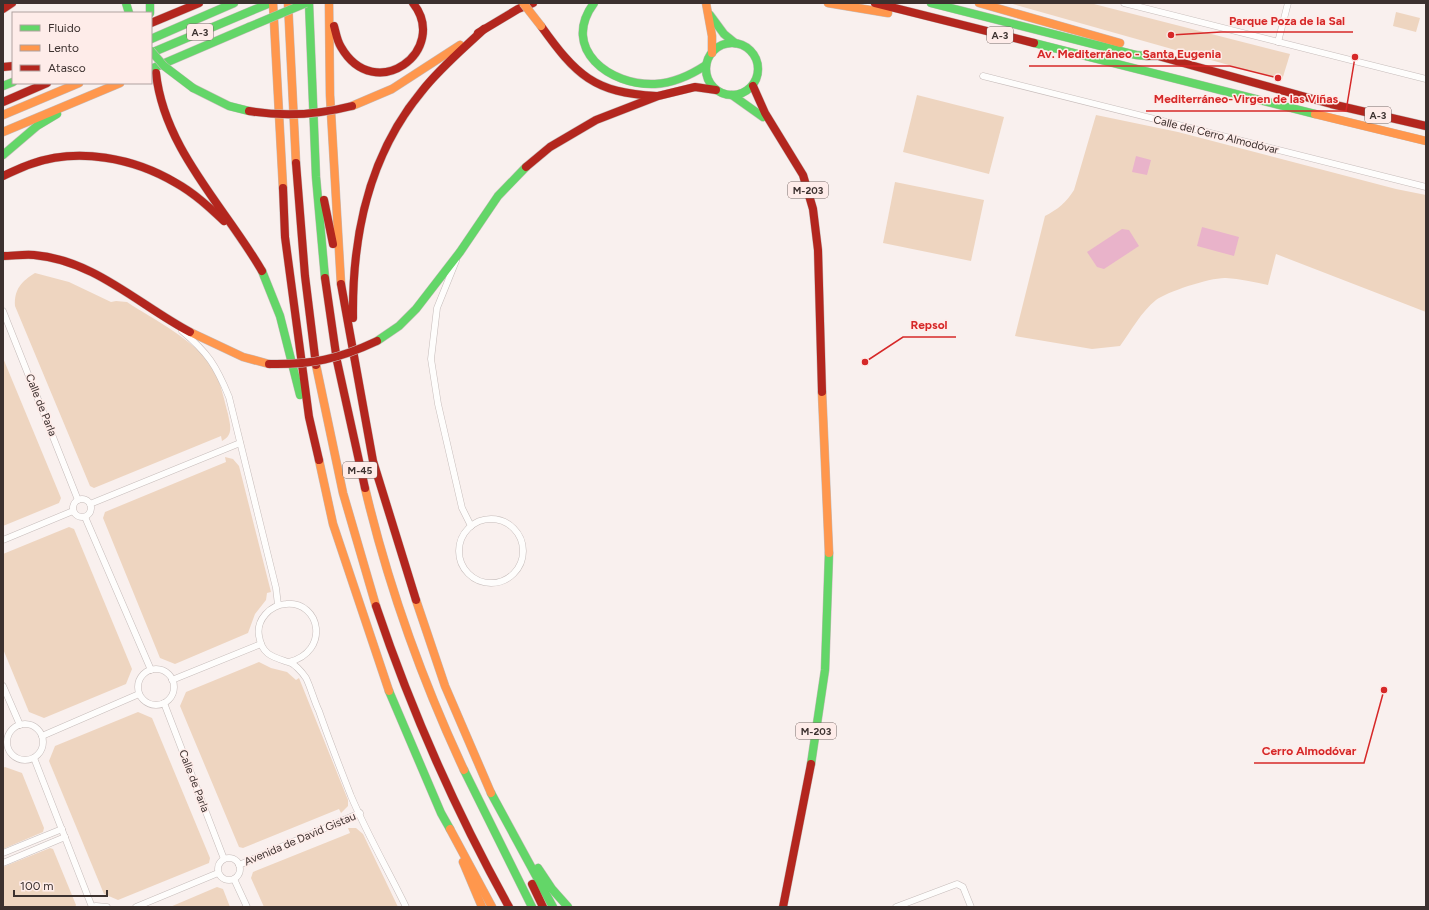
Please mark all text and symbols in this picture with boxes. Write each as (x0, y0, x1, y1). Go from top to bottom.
callout: Parque Poza de la Sal (1221, 8, 1353, 32)
legend (12, 12, 152, 84)
text: Parque Poza de la Sal (1229, 14, 1345, 28)
text: Fluido (48, 21, 81, 35)
road number: A-3 (187, 24, 213, 40)
road number: A-3 (987, 27, 1013, 43)
text: Lento (48, 41, 79, 55)
callout: Av. Mediterráneo - Santa Eugenia (1029, 42, 1230, 66)
text: Av. Mediterráneo - Santa Eugenia (1037, 47, 1221, 61)
text: Atasco (48, 61, 86, 75)
callout: Mediterráneo-Virgen de las Viñas (1146, 87, 1346, 111)
text: Mediterráneo-Virgen de las Viñas (1154, 92, 1339, 106)
road number: A-3 (1365, 107, 1391, 123)
street label: Calle del Cerro Almodóvar (1152, 113, 1280, 157)
road number: M-203 (788, 182, 828, 198)
callout: Repsol (903, 313, 956, 337)
text: Repsol (910, 318, 948, 332)
street label: Calle de Parla (23, 372, 59, 438)
road number: M-45 (343, 462, 377, 478)
road number: M-203 (796, 723, 836, 739)
callout: Cerro Almodóvar (1254, 739, 1364, 763)
text: Cerro Almodóvar (1262, 744, 1357, 758)
street label: Calle de Parla (176, 748, 212, 814)
street label: Avenida de David Gistau (242, 810, 358, 868)
scale bar (14, 872, 107, 898)
text: 100 m (20, 879, 54, 893)

